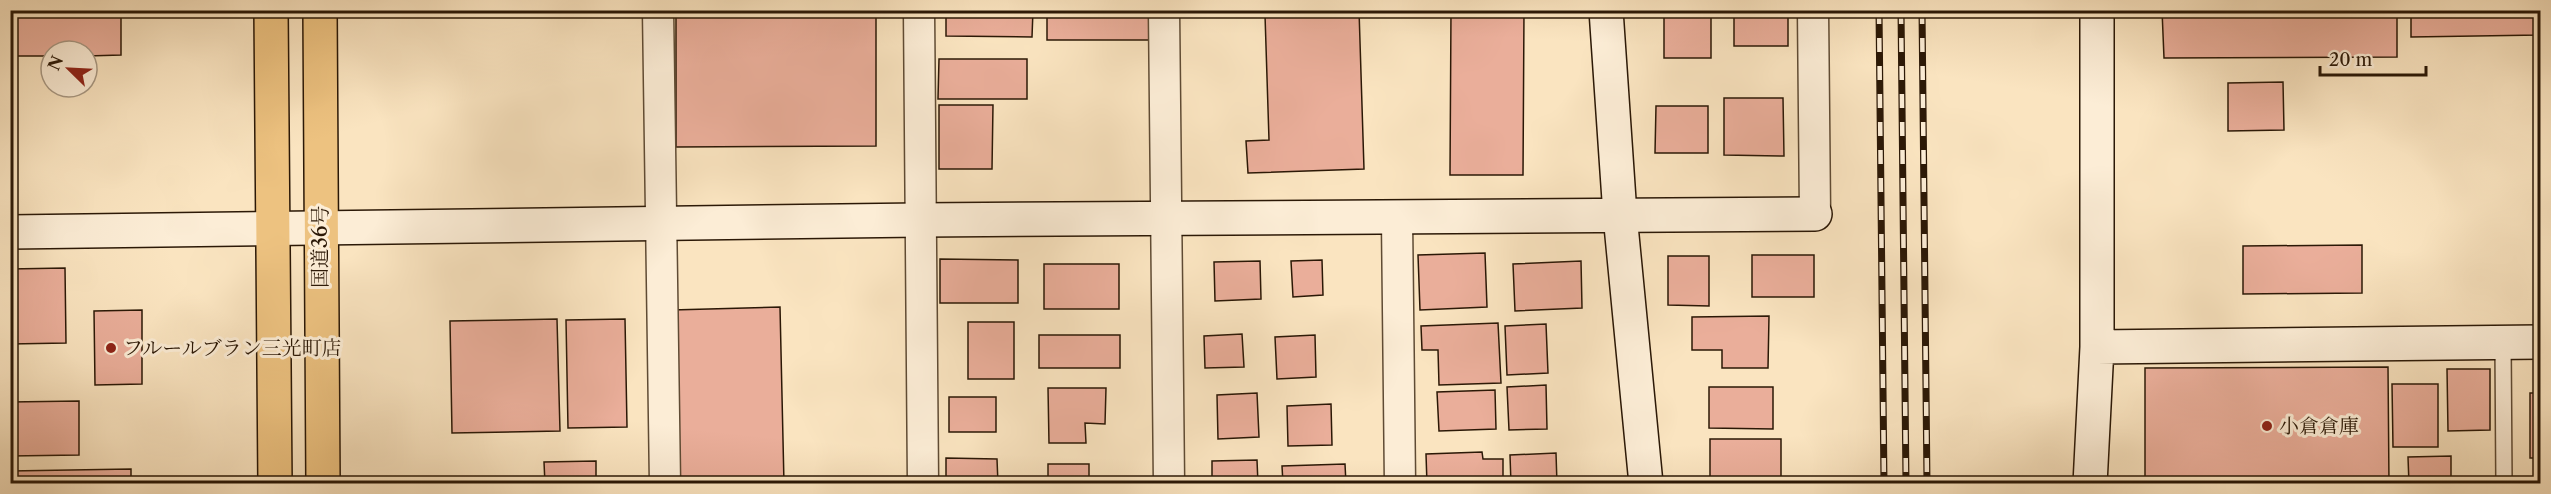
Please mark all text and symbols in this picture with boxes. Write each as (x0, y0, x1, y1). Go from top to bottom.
north arrow (39, 39, 99, 99)
scale bar (2320, 39, 2426, 77)
text: 20 m (2329, 49, 2373, 71)
text: N (43, 52, 67, 73)
street label: 国道36号 (308, 206, 332, 288)
place label: フルールブラン三光町店 (123, 336, 342, 360)
marker: フルールブラン三光町店 (104, 341, 118, 355)
place label: 小倉倉庫 (2279, 414, 2359, 438)
marker: 小倉倉庫 (2260, 419, 2274, 433)

